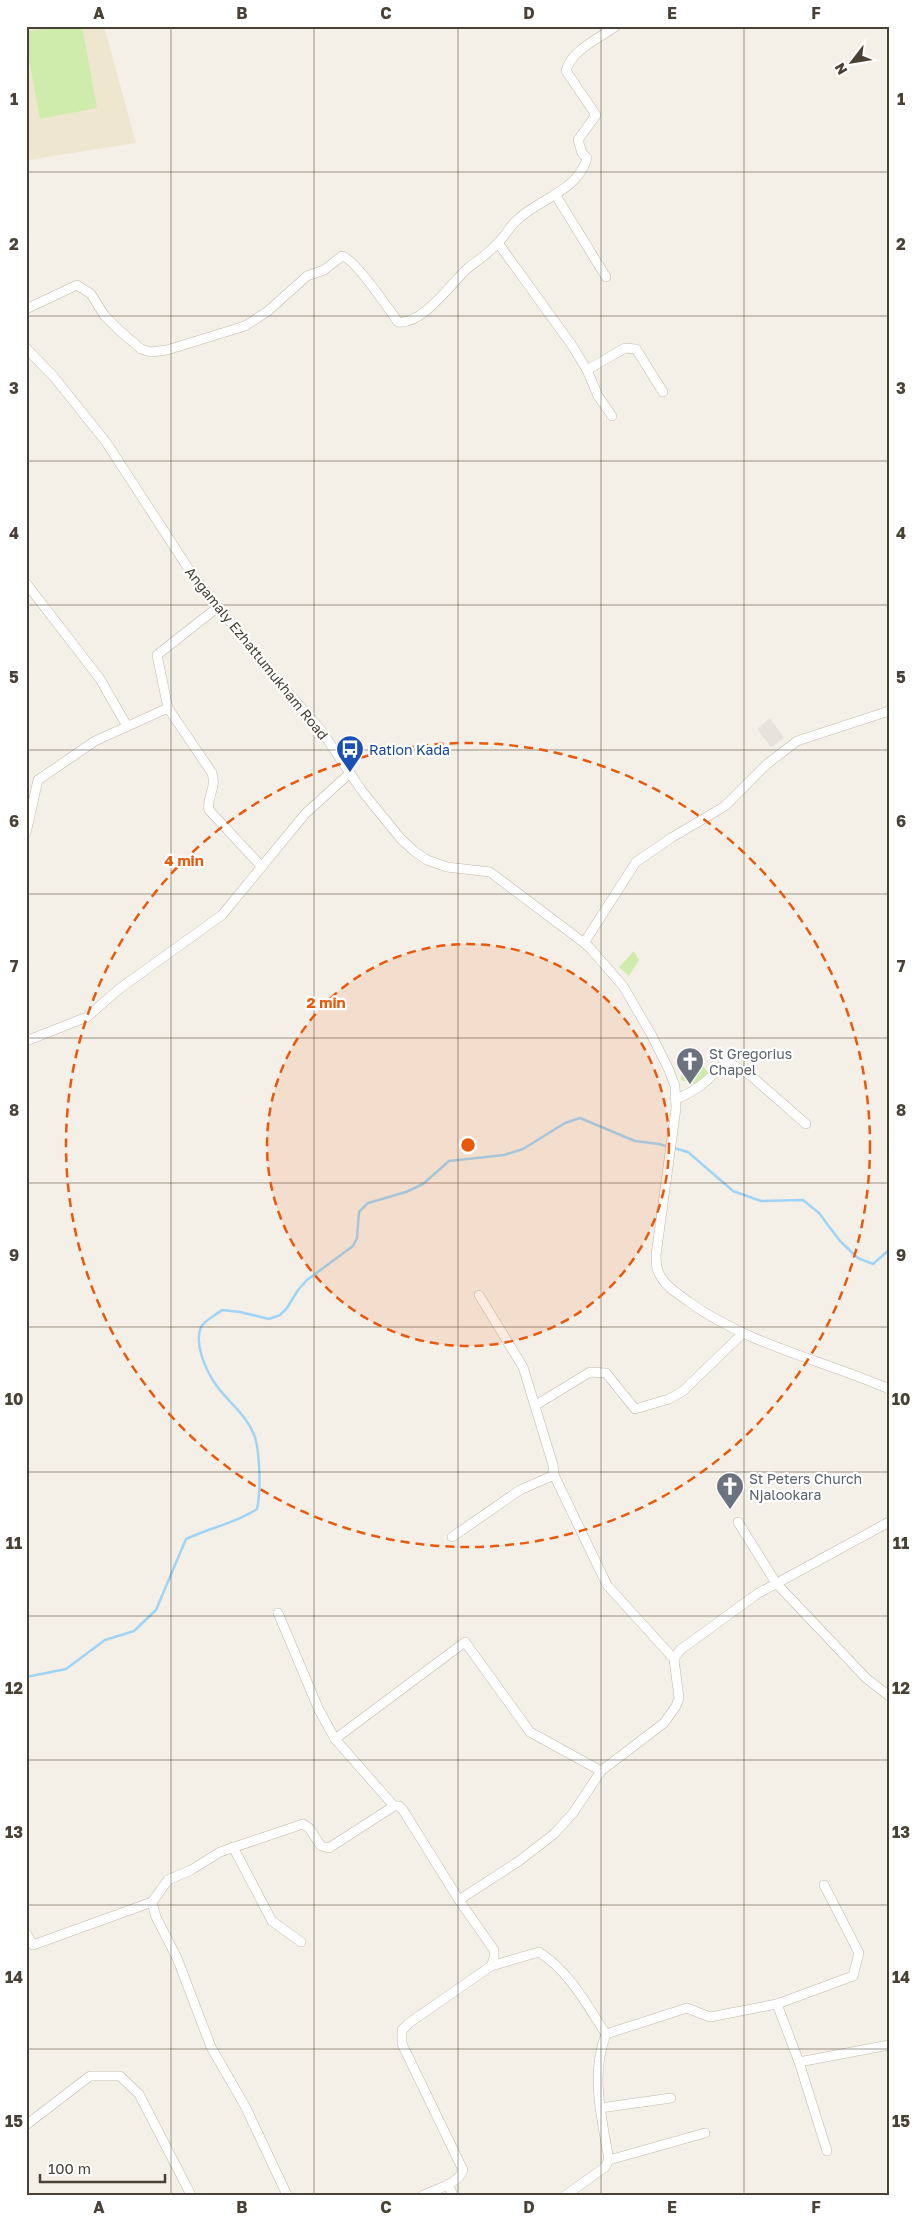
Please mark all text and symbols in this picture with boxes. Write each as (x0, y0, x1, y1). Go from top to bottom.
text: A (93, 3, 105, 23)
text: B (236, 3, 248, 23)
text: C (380, 3, 392, 23)
text: D (523, 3, 535, 23)
text: E (667, 3, 677, 23)
text: F (811, 3, 821, 23)
north arrow (828, 38, 878, 88)
text: N (830, 60, 850, 78)
text: 1 (10, 89, 18, 109)
text: 1 (897, 89, 905, 109)
text: 2 (9, 234, 19, 254)
text: 2 (896, 234, 906, 254)
text: 3 (9, 378, 19, 398)
text: 3 (896, 378, 906, 398)
text: 4 (9, 523, 19, 543)
text: 4 (896, 523, 906, 543)
street label: Angamaly Ezhattumukham Road (182, 563, 332, 743)
text: 5 (9, 667, 19, 687)
text: 5 (896, 667, 906, 687)
bus stop icon: Ration Kada (335, 734, 365, 773)
place label: Ration Kada (369, 741, 450, 758)
text: 6 (9, 811, 19, 831)
text: 6 (896, 811, 906, 831)
text: 4 min (164, 851, 204, 869)
text: 7 (10, 956, 19, 976)
text: 7 (897, 956, 906, 976)
text: 2 min (306, 993, 346, 1011)
place label: St Gregorius Chapel (709, 1045, 792, 1078)
church icon: St Gregorius Chapel (675, 1046, 705, 1085)
text: 8 (9, 1100, 19, 1120)
text: 8 (896, 1100, 906, 1120)
centre of rings (459, 1136, 477, 1154)
text: 9 (9, 1245, 19, 1265)
text: 9 (896, 1245, 906, 1265)
text: 10 (5, 1389, 23, 1409)
text: 10 (892, 1389, 910, 1409)
place label: St Peters Church Njalookara (749, 1470, 862, 1503)
church icon: St Peters Church Njalookara (715, 1471, 745, 1510)
text: 11 (6, 1533, 22, 1553)
text: 11 (893, 1533, 909, 1553)
text: 12 (5, 1678, 23, 1698)
text: 12 (892, 1678, 910, 1698)
text: 13 (5, 1822, 23, 1842)
text: 13 (892, 1822, 910, 1842)
text: 14 (5, 1967, 23, 1987)
text: 14 (892, 1967, 910, 1987)
text: 15 (5, 2111, 23, 2131)
text: 15 (892, 2111, 910, 2131)
scale bar (40, 2151, 165, 2183)
text: 100 m (48, 2159, 91, 2177)
text: A (93, 2197, 105, 2217)
text: B (236, 2197, 248, 2217)
text: C (380, 2197, 392, 2217)
text: D (523, 2197, 535, 2217)
text: E (667, 2197, 677, 2217)
text: F (811, 2197, 821, 2217)

